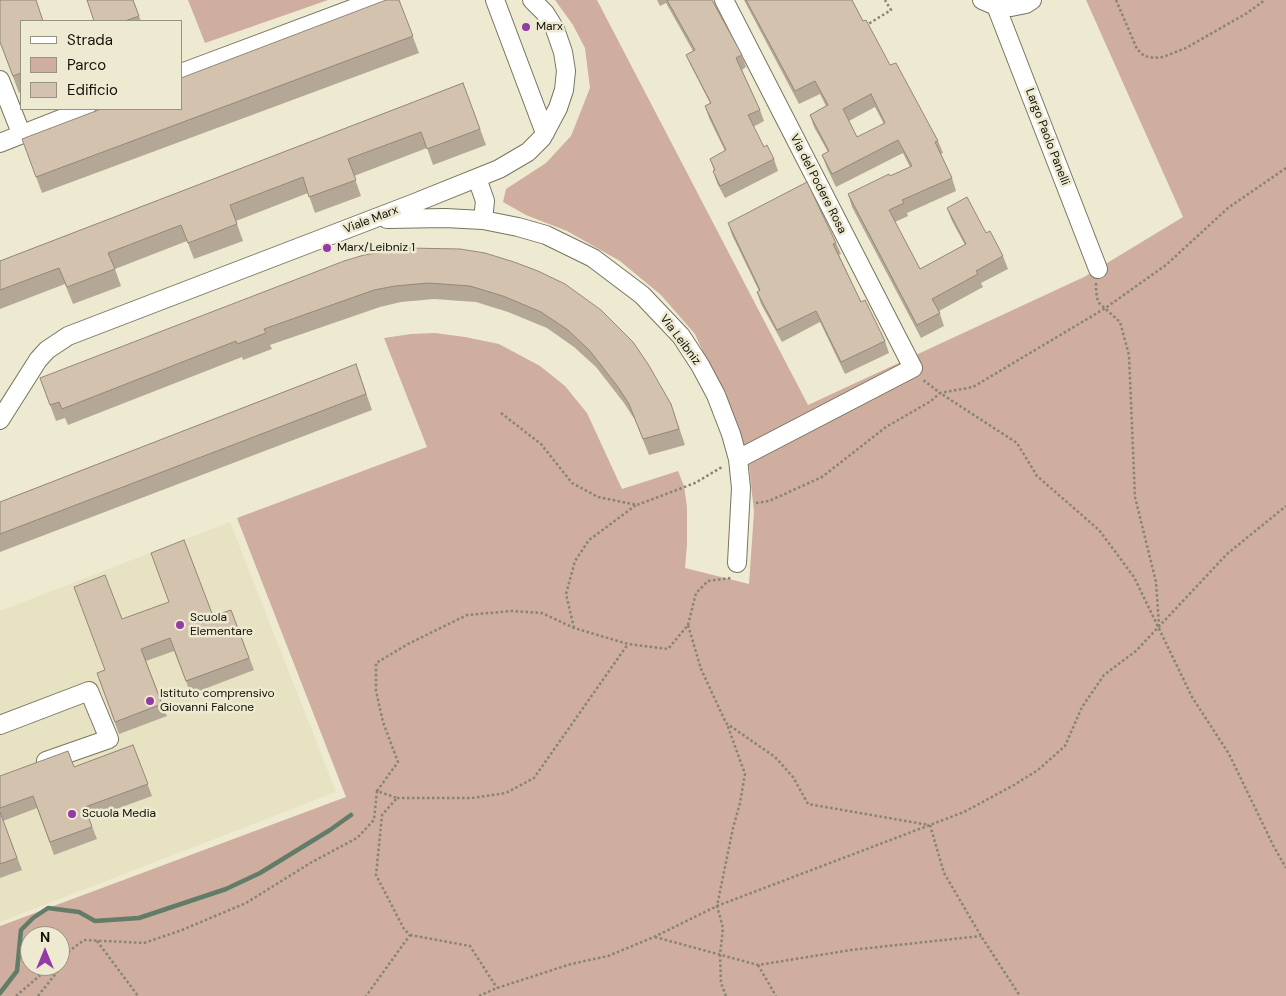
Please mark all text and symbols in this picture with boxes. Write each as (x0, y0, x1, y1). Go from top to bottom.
legend (20, 20, 182, 110)
place label: Marx (536, 20, 563, 34)
marker: Marx (520, 21, 532, 33)
text: Strada (67, 30, 113, 50)
text: Parco (67, 55, 106, 75)
text: Edificio (67, 80, 118, 100)
street label: Largo Paolo Panelli (1022, 87, 1072, 187)
street label: Via del Podere Rosa (787, 132, 849, 236)
street label: Viale Marx (342, 203, 400, 237)
place label: Marx/Leibniz 1 (337, 241, 415, 255)
marker: Marx/Leibniz 1 (321, 242, 333, 254)
street label: Via Leibniz (656, 312, 704, 368)
place label: Scuola Elementare (190, 611, 253, 639)
marker: Scuola Elementare (174, 619, 186, 631)
place label: Istituto comprensivo Giovanni Falcone (160, 687, 275, 715)
marker: Istituto comprensivo Giovanni Falcone (144, 695, 156, 707)
place label: Scuola Media (82, 807, 156, 821)
marker: Scuola Media (66, 808, 78, 820)
north arrow (20, 926, 70, 976)
text: N (40, 928, 50, 946)

